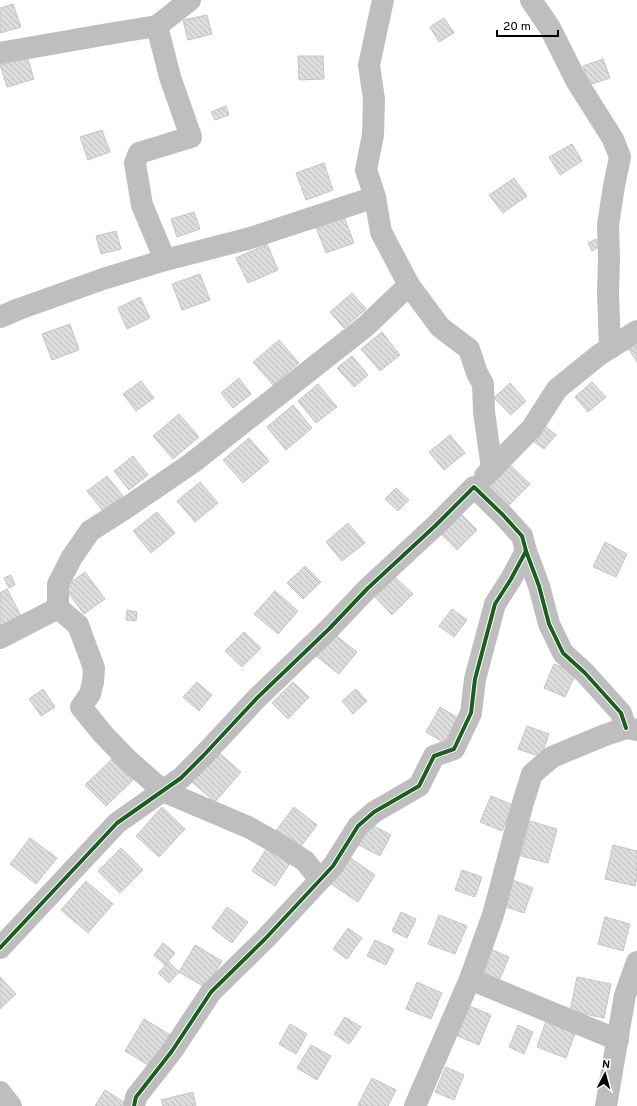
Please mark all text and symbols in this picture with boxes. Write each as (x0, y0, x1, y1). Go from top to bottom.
scale bar (497, 12, 558, 38)
text: 20 m (503, 19, 531, 35)
north arrow (585, 1054, 625, 1094)
text: N (601, 1058, 611, 1072)

